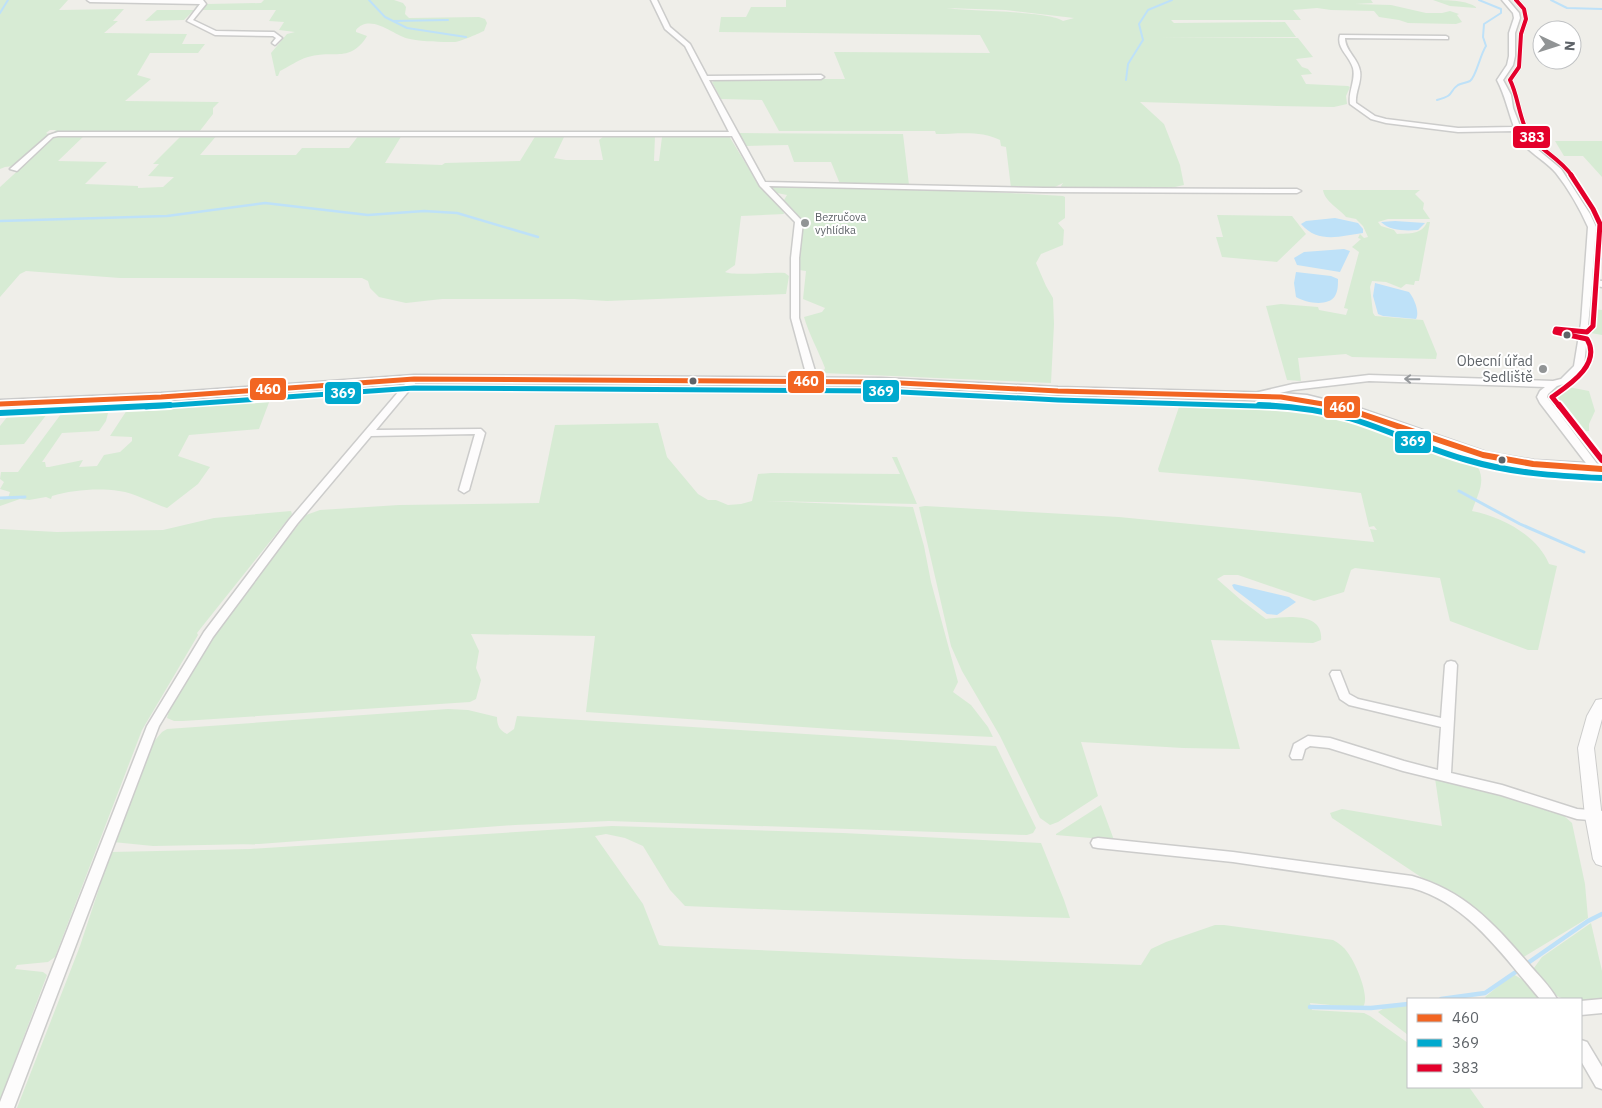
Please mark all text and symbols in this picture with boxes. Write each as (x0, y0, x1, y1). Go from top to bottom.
north arrow (1532, 20, 1582, 70)
text: N (1561, 40, 1579, 52)
line badge: 383 (1512, 125, 1551, 149)
text: 383 (1519, 128, 1545, 146)
place label: Bezručova vyhlídka (815, 210, 866, 237)
marker: Bezručova vyhlídka (799, 217, 811, 229)
unlabelled marker (1562, 330, 1572, 340)
place label: Obecní úřad Sedliště (1457, 352, 1533, 386)
marker: Obecní úřad Sedliště (1537, 363, 1549, 375)
line badge: 460 (787, 370, 825, 394)
text: 460 (793, 372, 819, 390)
one-way arrow (1404, 374, 1420, 384)
unlabelled marker (688, 376, 698, 386)
line badge: 460 (249, 377, 287, 401)
line badge: 369 (862, 379, 900, 403)
text: 460 (255, 380, 281, 398)
line badge: 369 (324, 381, 362, 405)
text: 369 (868, 382, 894, 400)
text: 369 (330, 384, 356, 402)
line badge: 460 (1323, 395, 1361, 419)
text: 460 (1329, 398, 1355, 416)
line badge: 369 (1394, 430, 1432, 454)
text: 369 (1400, 432, 1426, 450)
unlabelled marker (1497, 455, 1507, 465)
legend (1407, 998, 1582, 1088)
text: 460 (1452, 1008, 1479, 1027)
text: 369 (1452, 1033, 1479, 1052)
text: 383 (1452, 1058, 1479, 1077)

